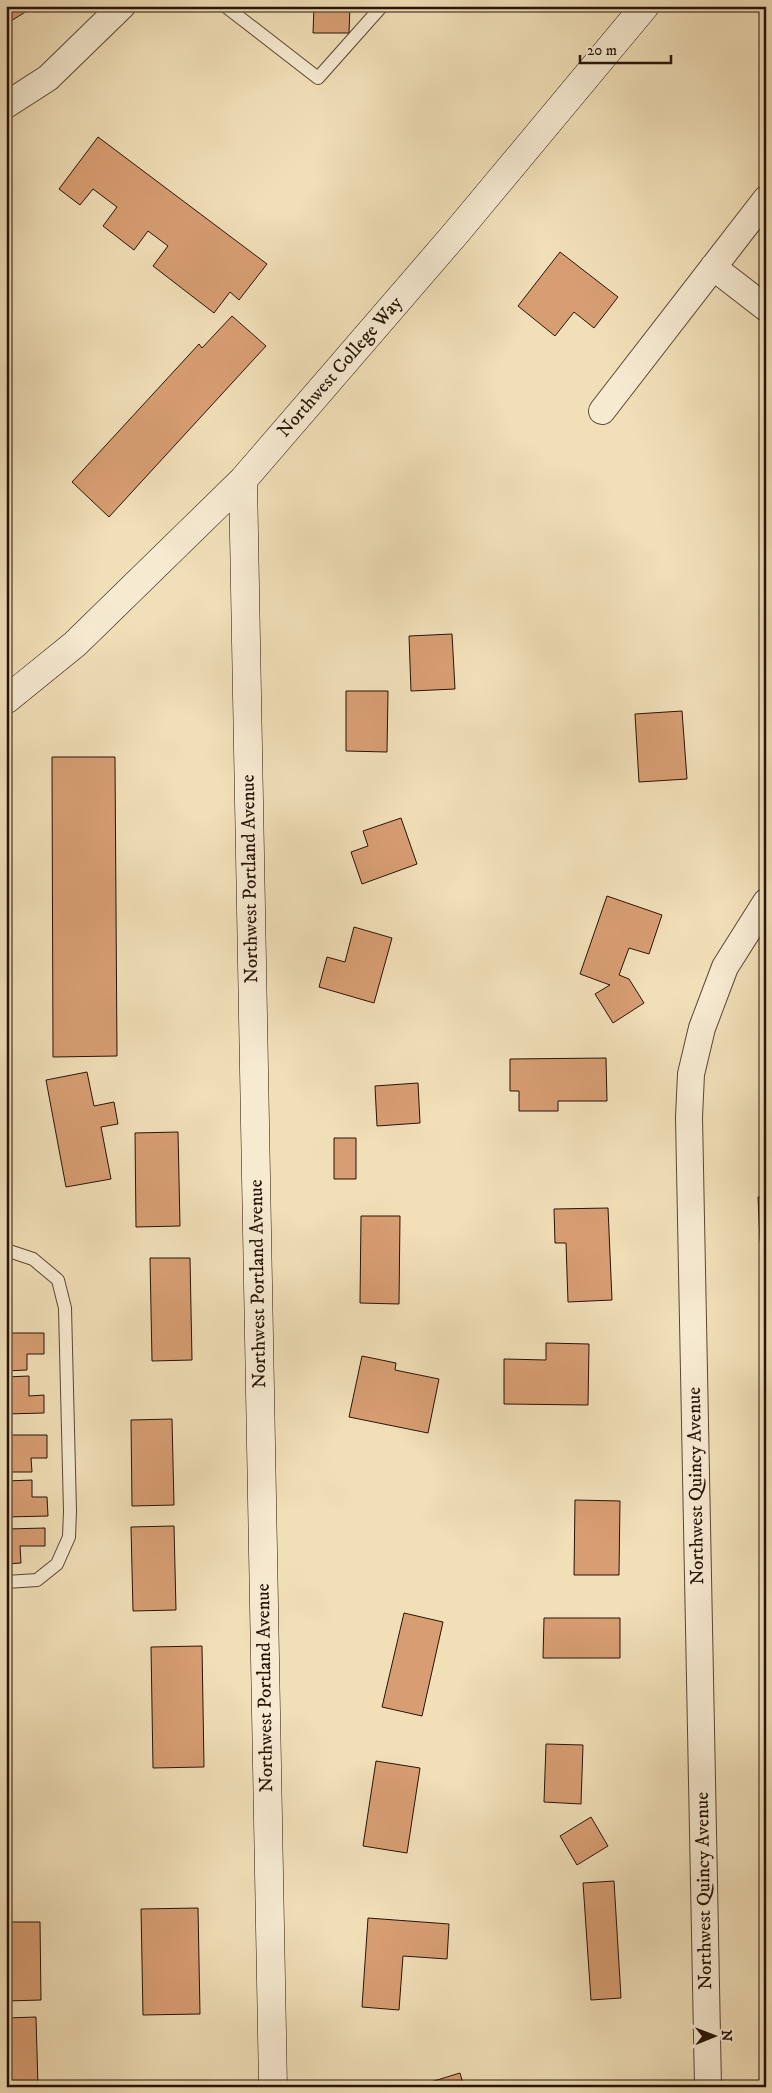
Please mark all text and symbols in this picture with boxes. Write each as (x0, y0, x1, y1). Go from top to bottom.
scale bar (580, 32, 671, 64)
text: 20 m (587, 41, 617, 60)
street label: Northwest College Way (272, 291, 408, 442)
street label: Northwest Portland Avenue (237, 774, 263, 984)
street label: Northwest Portland Avenue (245, 1179, 271, 1389)
street label: Northwest Quincy Avenue (683, 1387, 709, 1585)
street label: Northwest Portland Avenue (252, 1583, 278, 1793)
street label: Northwest Quincy Avenue (691, 1792, 717, 1990)
north arrow (690, 2010, 740, 2060)
text: N (717, 2030, 735, 2042)

